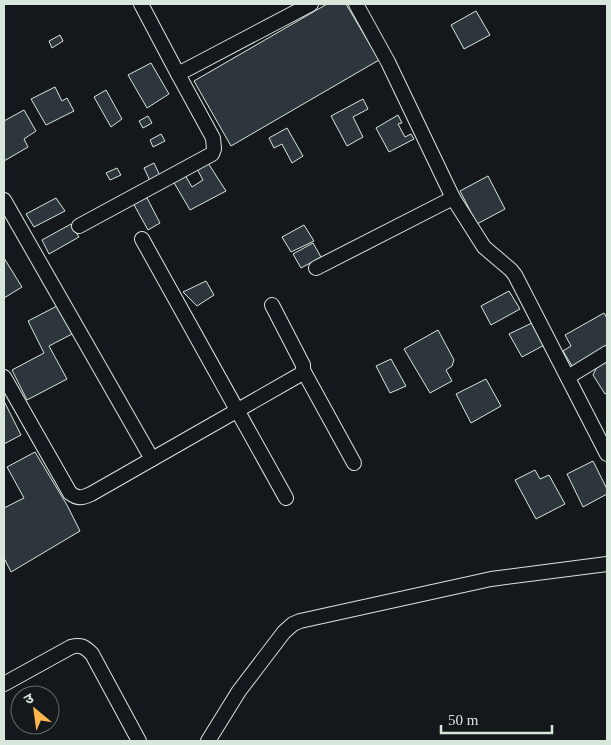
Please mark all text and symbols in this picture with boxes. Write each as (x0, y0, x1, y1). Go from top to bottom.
north arrow (10, 685, 60, 735)
text: उ (22, 690, 37, 708)
scale bar (441, 702, 552, 734)
text: 50 m (448, 712, 479, 728)

